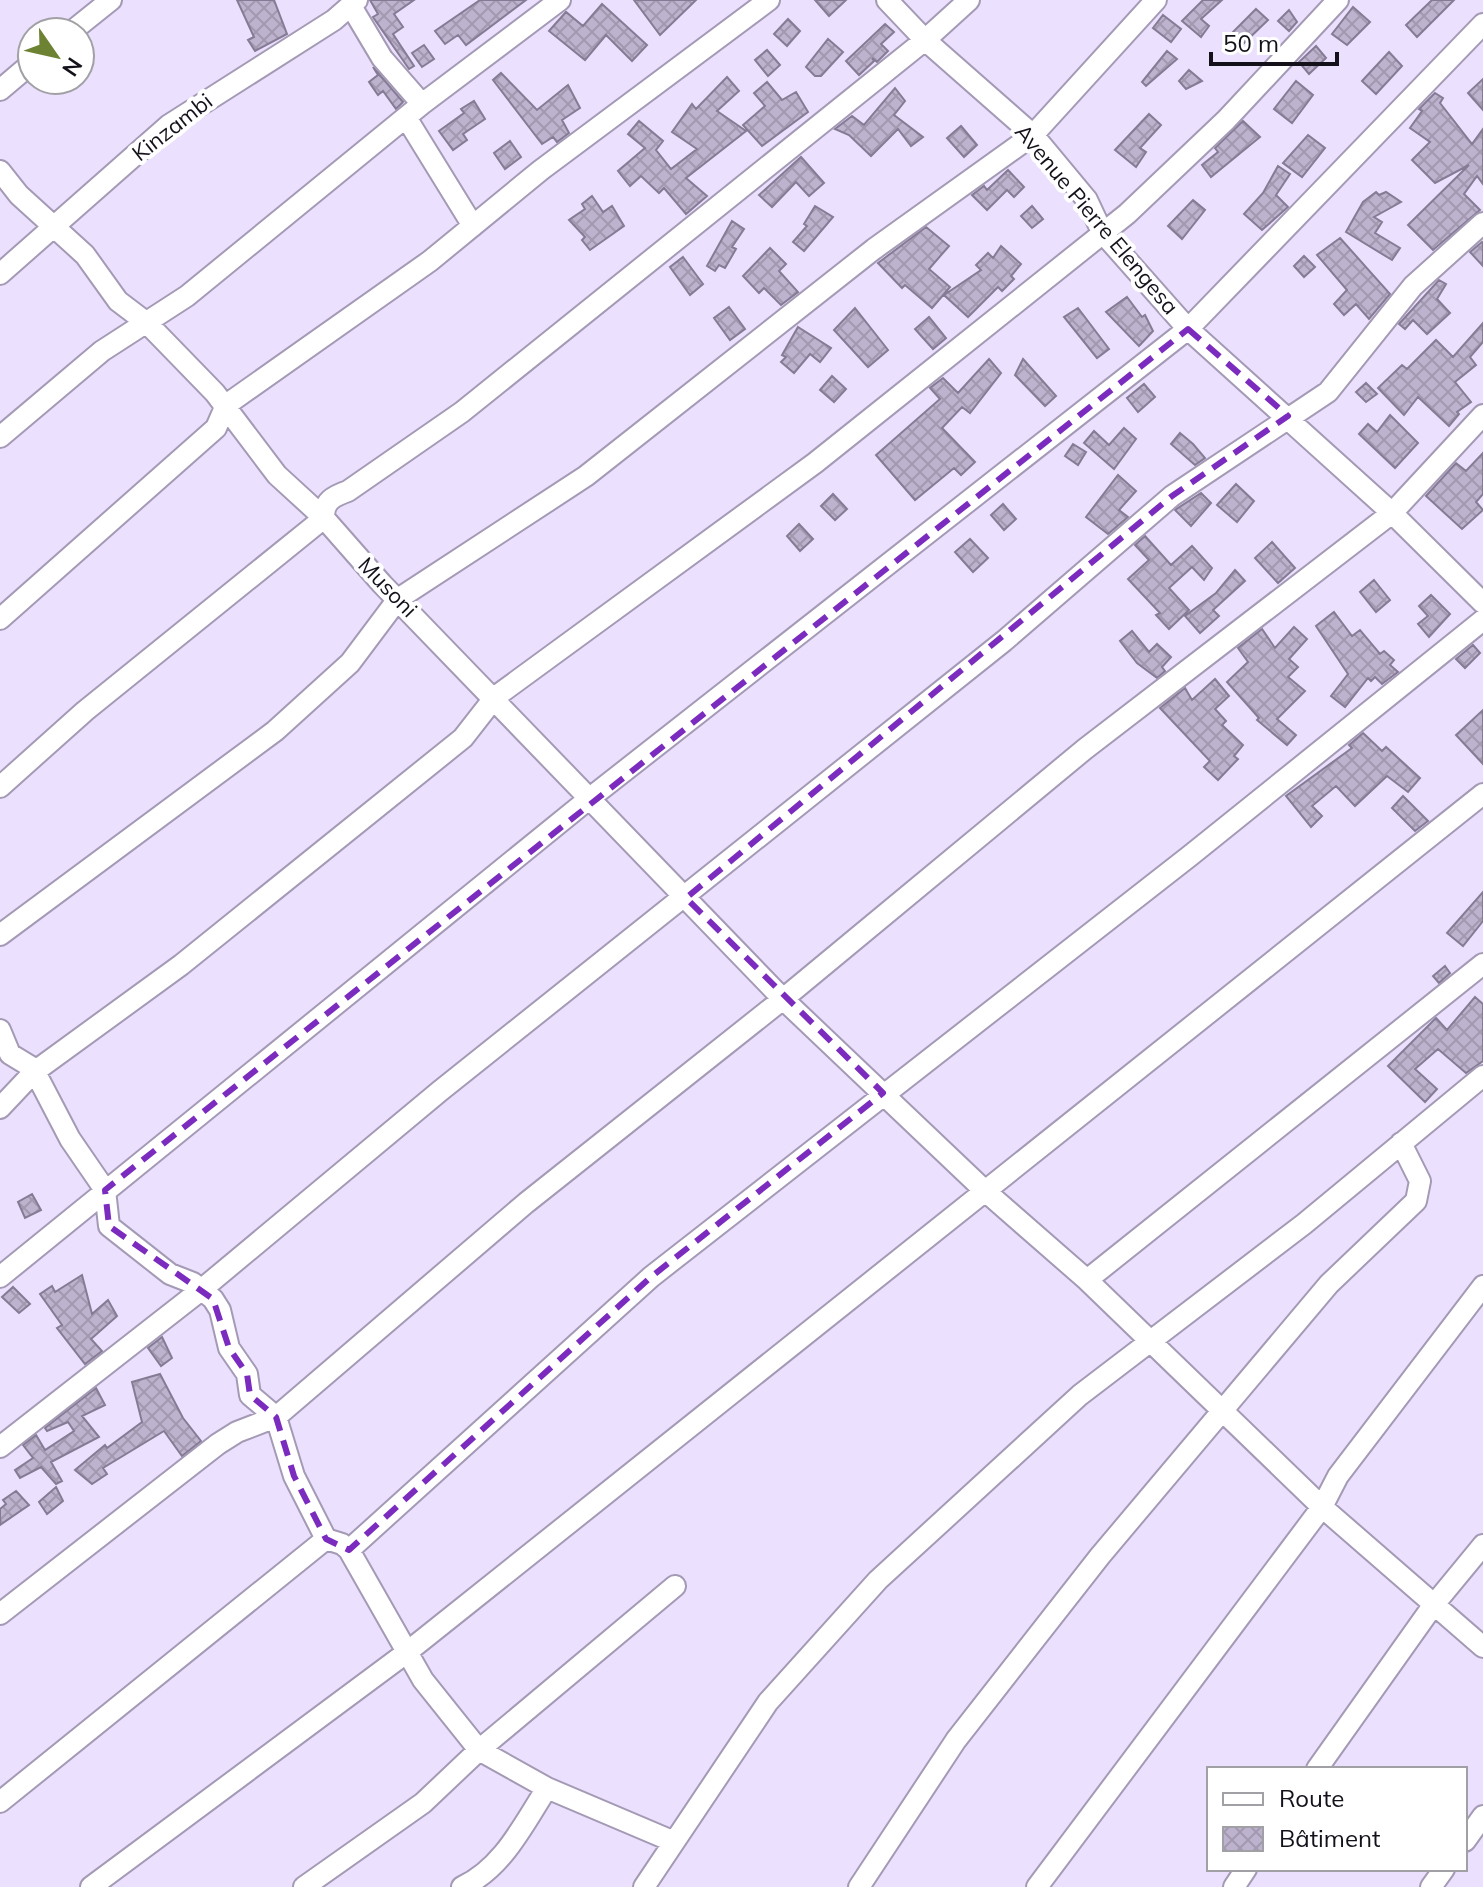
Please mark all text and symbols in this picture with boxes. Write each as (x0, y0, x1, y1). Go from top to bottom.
north arrow (16, 16, 96, 96)
scale bar (1211, 16, 1337, 66)
text: 50 m (1223, 28, 1279, 58)
text: N (56, 52, 89, 82)
street label: Kinzambi (126, 87, 218, 167)
street label: Avenue Pierre Elengesa (1009, 118, 1185, 320)
street label: Musoni (353, 551, 423, 623)
legend (1207, 1767, 1467, 1871)
text: Route (1279, 1783, 1344, 1813)
text: Bâtiment (1279, 1823, 1380, 1853)

